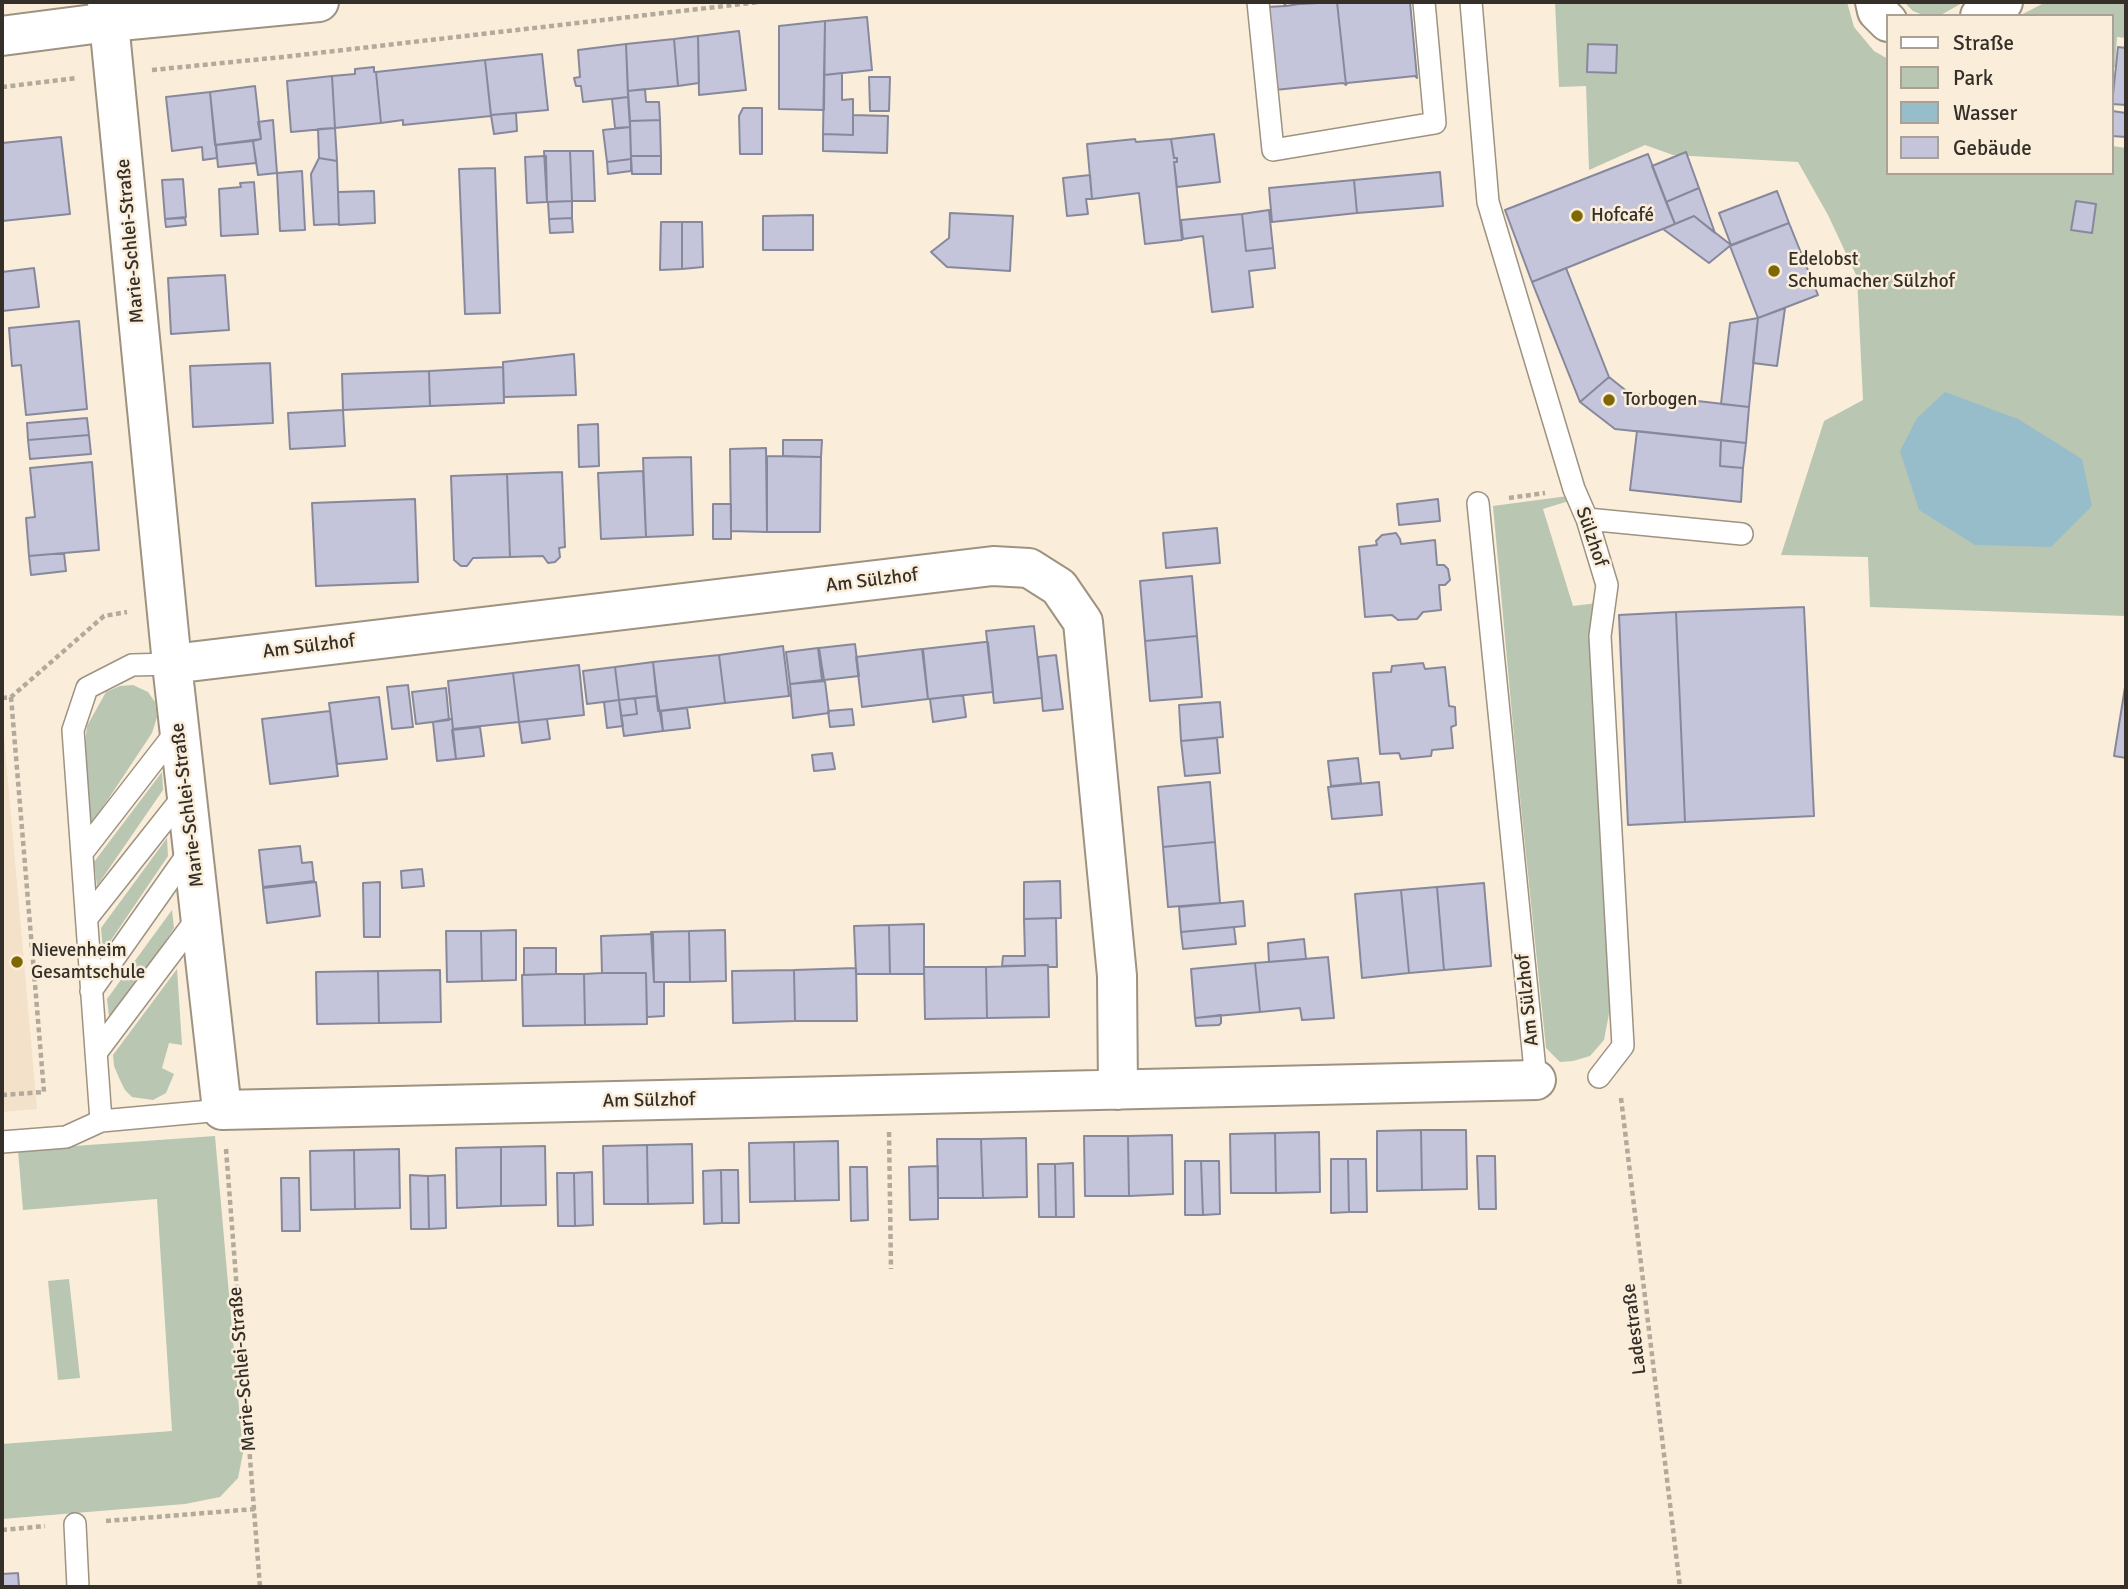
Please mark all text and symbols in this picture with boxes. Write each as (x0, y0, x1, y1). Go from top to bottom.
legend (1886, 14, 2114, 175)
text: Straße (1953, 30, 2014, 56)
text: Park (1953, 65, 1993, 91)
text: Wasser (1953, 100, 2017, 126)
text: Gebäude (1953, 135, 2032, 161)
street label: Marie-Schlei-Straße (112, 158, 150, 324)
place label: Hofcafé (1591, 205, 1654, 227)
marker: Hofcafé (1569, 208, 1585, 224)
place label: Edelobst Schumacher Sülzhof (1788, 249, 1955, 293)
marker: Edelobst Schumacher Sülzhof (1766, 263, 1782, 279)
place label: Torbogen (1623, 389, 1697, 411)
marker: Torbogen (1601, 392, 1617, 408)
street label: Sülzhof (1570, 504, 1612, 570)
street label: Am Sülzhof (825, 564, 919, 598)
street label: Am Sülzhof (262, 630, 356, 664)
street label: Marie-Schlei-Straße (167, 722, 209, 888)
place label: Nievenheim Gesamtschule (31, 940, 145, 984)
street label: Am Sülzhof (1512, 953, 1544, 1047)
marker: Nievenheim Gesamtschule (9, 954, 25, 970)
street label: Am Sülzhof (602, 1089, 696, 1113)
street label: Ladestraße (1618, 1282, 1652, 1376)
street label: Marie-Schlei-Straße (224, 1286, 262, 1452)

